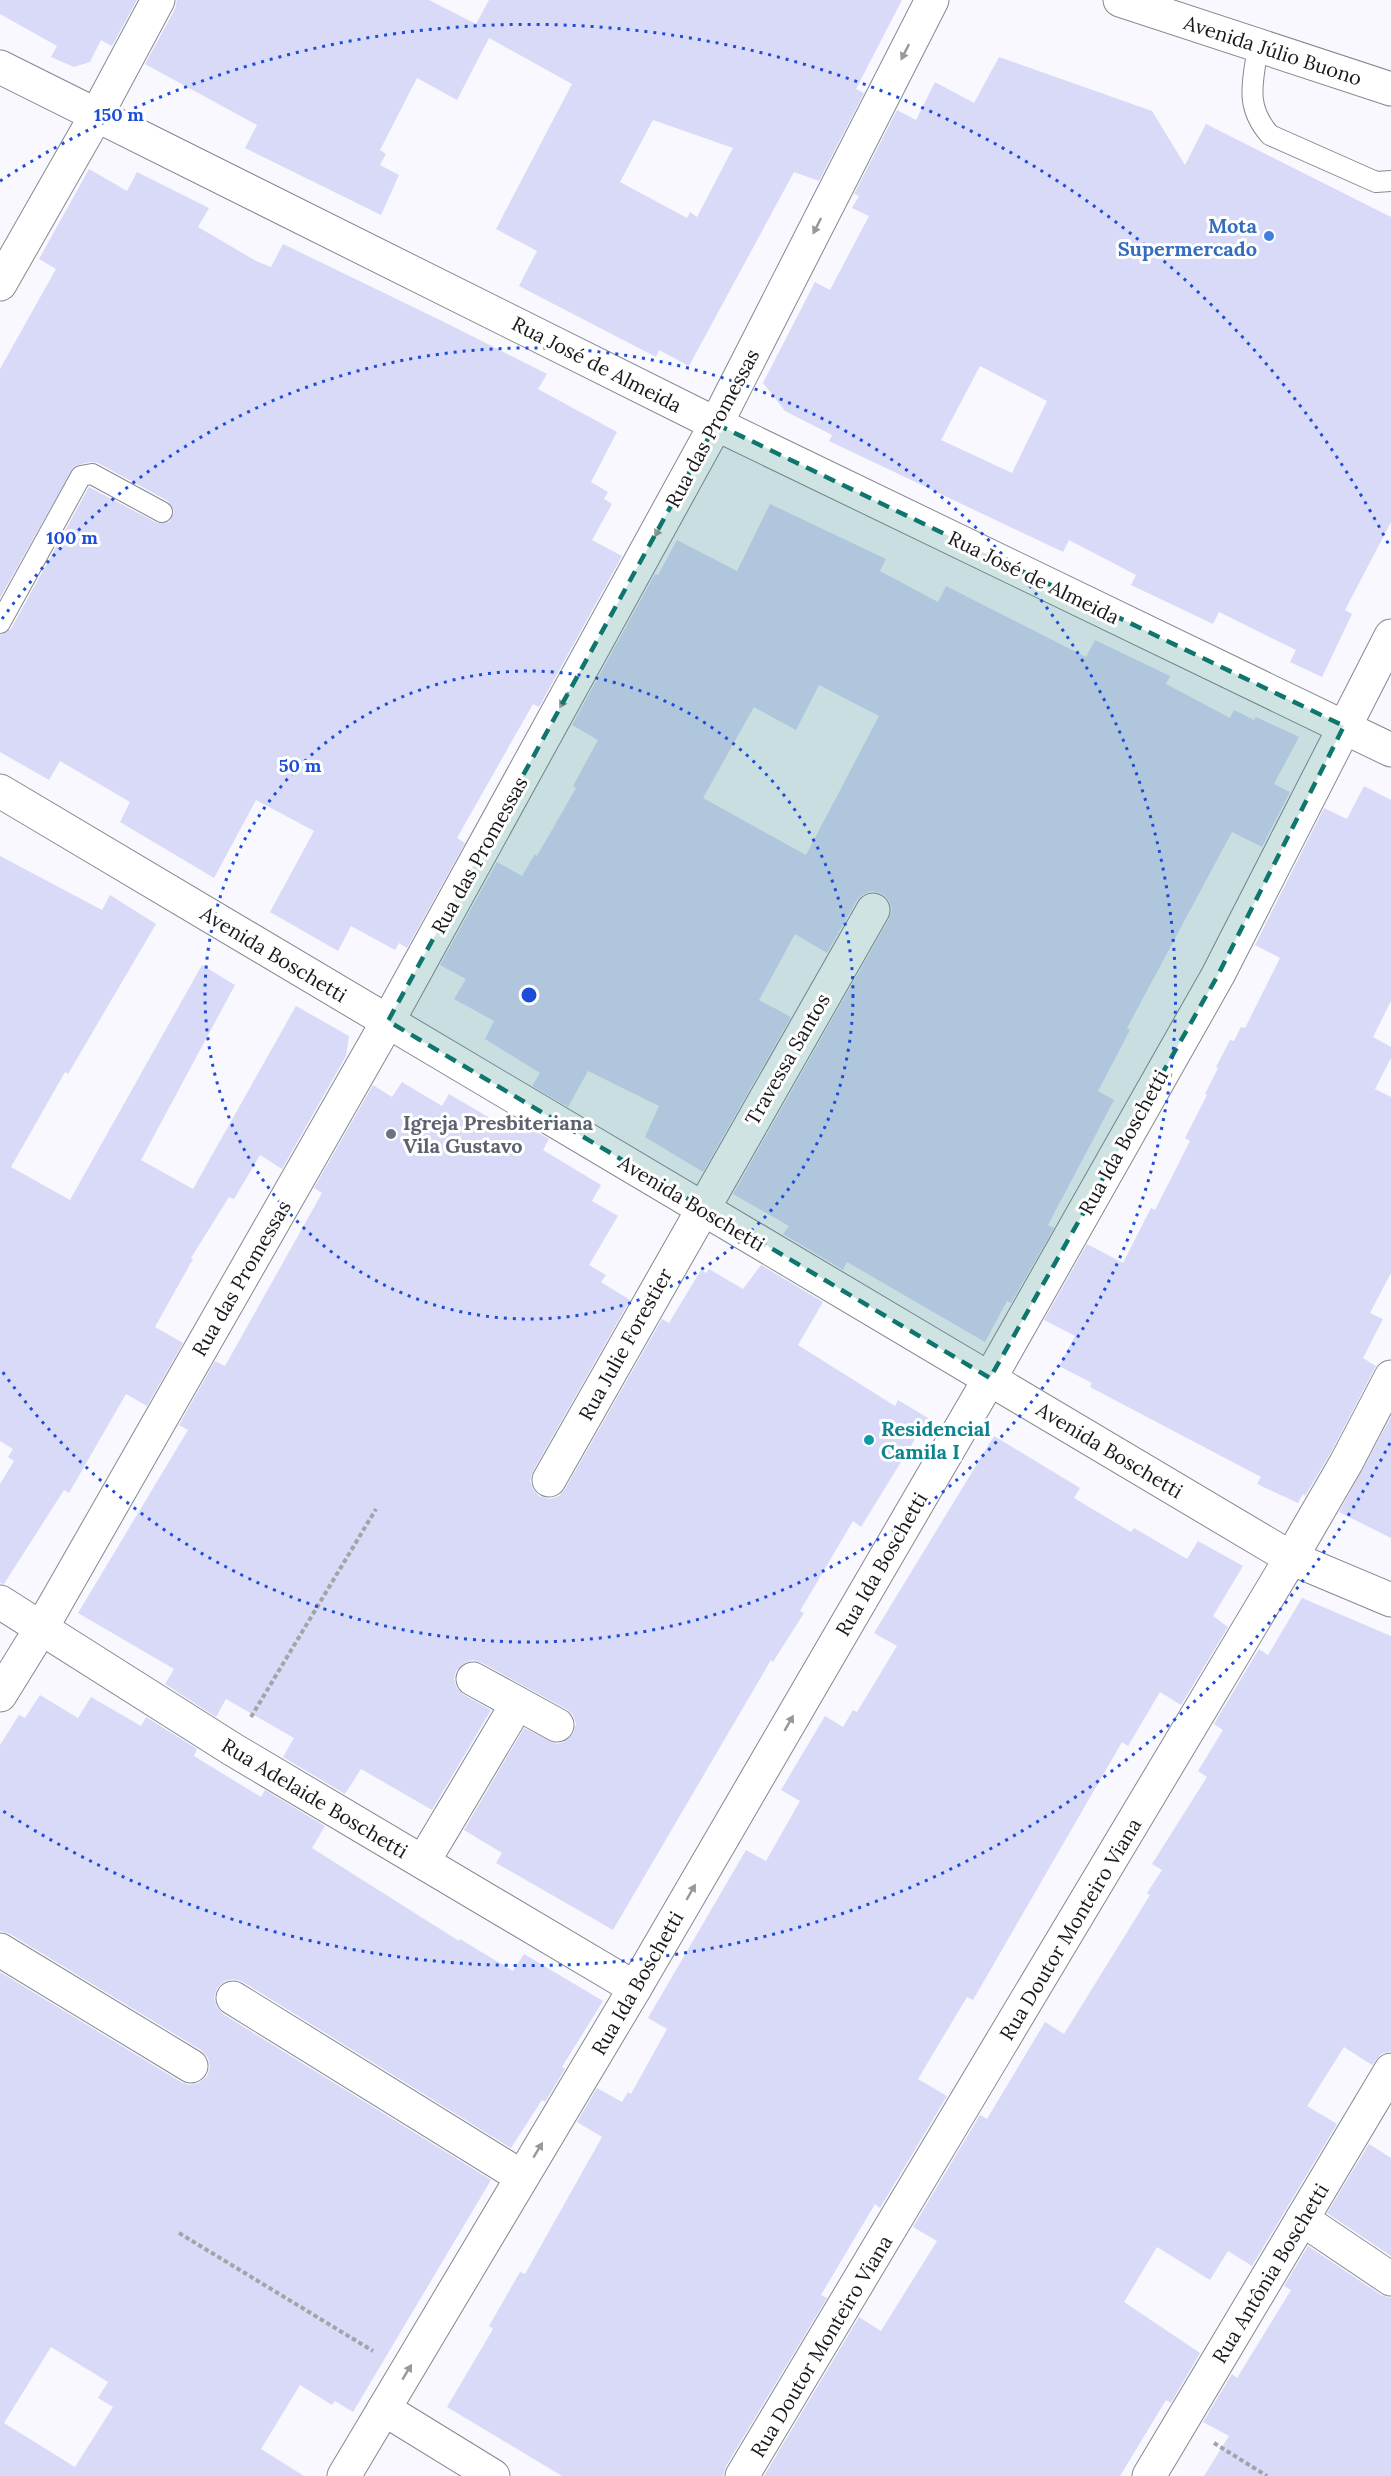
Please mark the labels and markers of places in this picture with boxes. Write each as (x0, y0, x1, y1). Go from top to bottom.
place label: Mota Supermercado (1118, 213, 1258, 261)
marker: Mota Supermercado (1262, 229, 1276, 243)
centre of rings (519, 985, 539, 1005)
place label: Igreja Presbiteriana Vila Gustavo (403, 1110, 594, 1158)
marker: Igreja Presbiteriana Vila Gustavo (384, 1127, 398, 1141)
place label: Residencial Camila I (881, 1416, 991, 1464)
marker: Residencial Camila I (862, 1433, 876, 1447)

